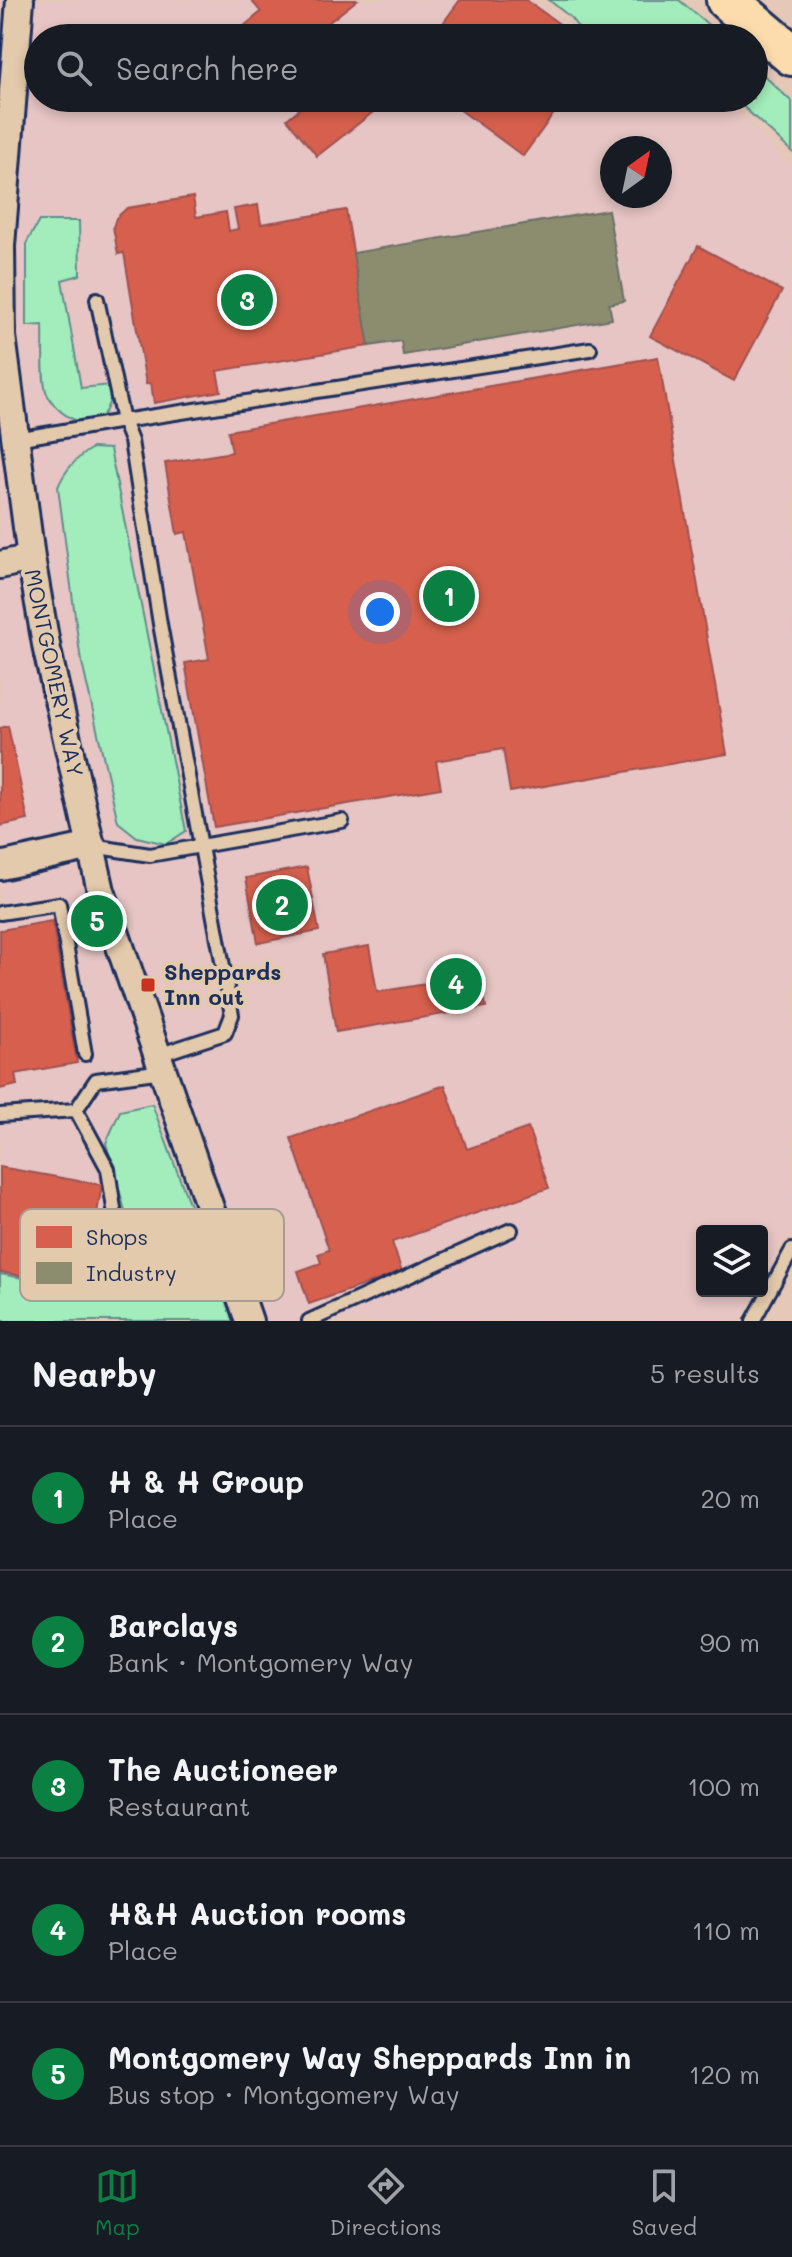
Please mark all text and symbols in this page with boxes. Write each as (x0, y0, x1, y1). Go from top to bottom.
search box (24, 24, 768, 112)
icon: search (52, 46, 96, 90)
text: Search here (116, 48, 299, 88)
north arrow (600, 136, 672, 208)
pin: 3 (221, 270, 273, 330)
street label: MONTGOMERY WAY (18, 566, 91, 780)
pin: 1 (423, 566, 475, 626)
your location (360, 592, 400, 632)
pin: 2 (256, 875, 308, 935)
pin: 5 (71, 891, 123, 951)
pin: 4 (430, 954, 482, 1014)
place label: Sheppards Inn out (164, 957, 281, 1011)
marker: Sheppards Inn out (139, 976, 157, 994)
legend (20, 1209, 284, 1301)
text: Shops (86, 1222, 148, 1251)
map controls (696, 1225, 768, 1297)
button: layers (696, 1225, 768, 1297)
text: Industry (86, 1258, 177, 1287)
text: Nearby (32, 1351, 157, 1396)
text: 5 results (650, 1356, 760, 1390)
text: H & H Group (108, 1461, 304, 1501)
text: 1 (52, 1481, 64, 1515)
text: 20 m (700, 1481, 760, 1515)
text: Place (108, 1501, 178, 1535)
text: Barclays (108, 1605, 238, 1645)
text: 2 (51, 1625, 65, 1659)
text: 90 m (700, 1625, 760, 1659)
text: Bank · Montgomery Way (108, 1645, 413, 1679)
text: The Auctioneer (108, 1749, 338, 1789)
text: 3 (50, 1769, 66, 1803)
text: 100 m (687, 1769, 760, 1803)
text: Restaurant (108, 1789, 250, 1823)
text: H&H Auction rooms (108, 1893, 406, 1933)
text: 4 (50, 1913, 66, 1947)
text: 110 m (692, 1913, 760, 1947)
text: Place (108, 1933, 178, 1967)
text: Montgomery Way Sheppards Inn in (108, 2037, 631, 2077)
text: 5 (50, 2057, 66, 2091)
text: 120 m (689, 2057, 760, 2091)
text: Bus stop · Montgomery Way (108, 2077, 460, 2111)
tab: Map (95, 2164, 140, 2241)
tab: Directions (330, 2164, 442, 2241)
tab: Saved (632, 2164, 697, 2241)

